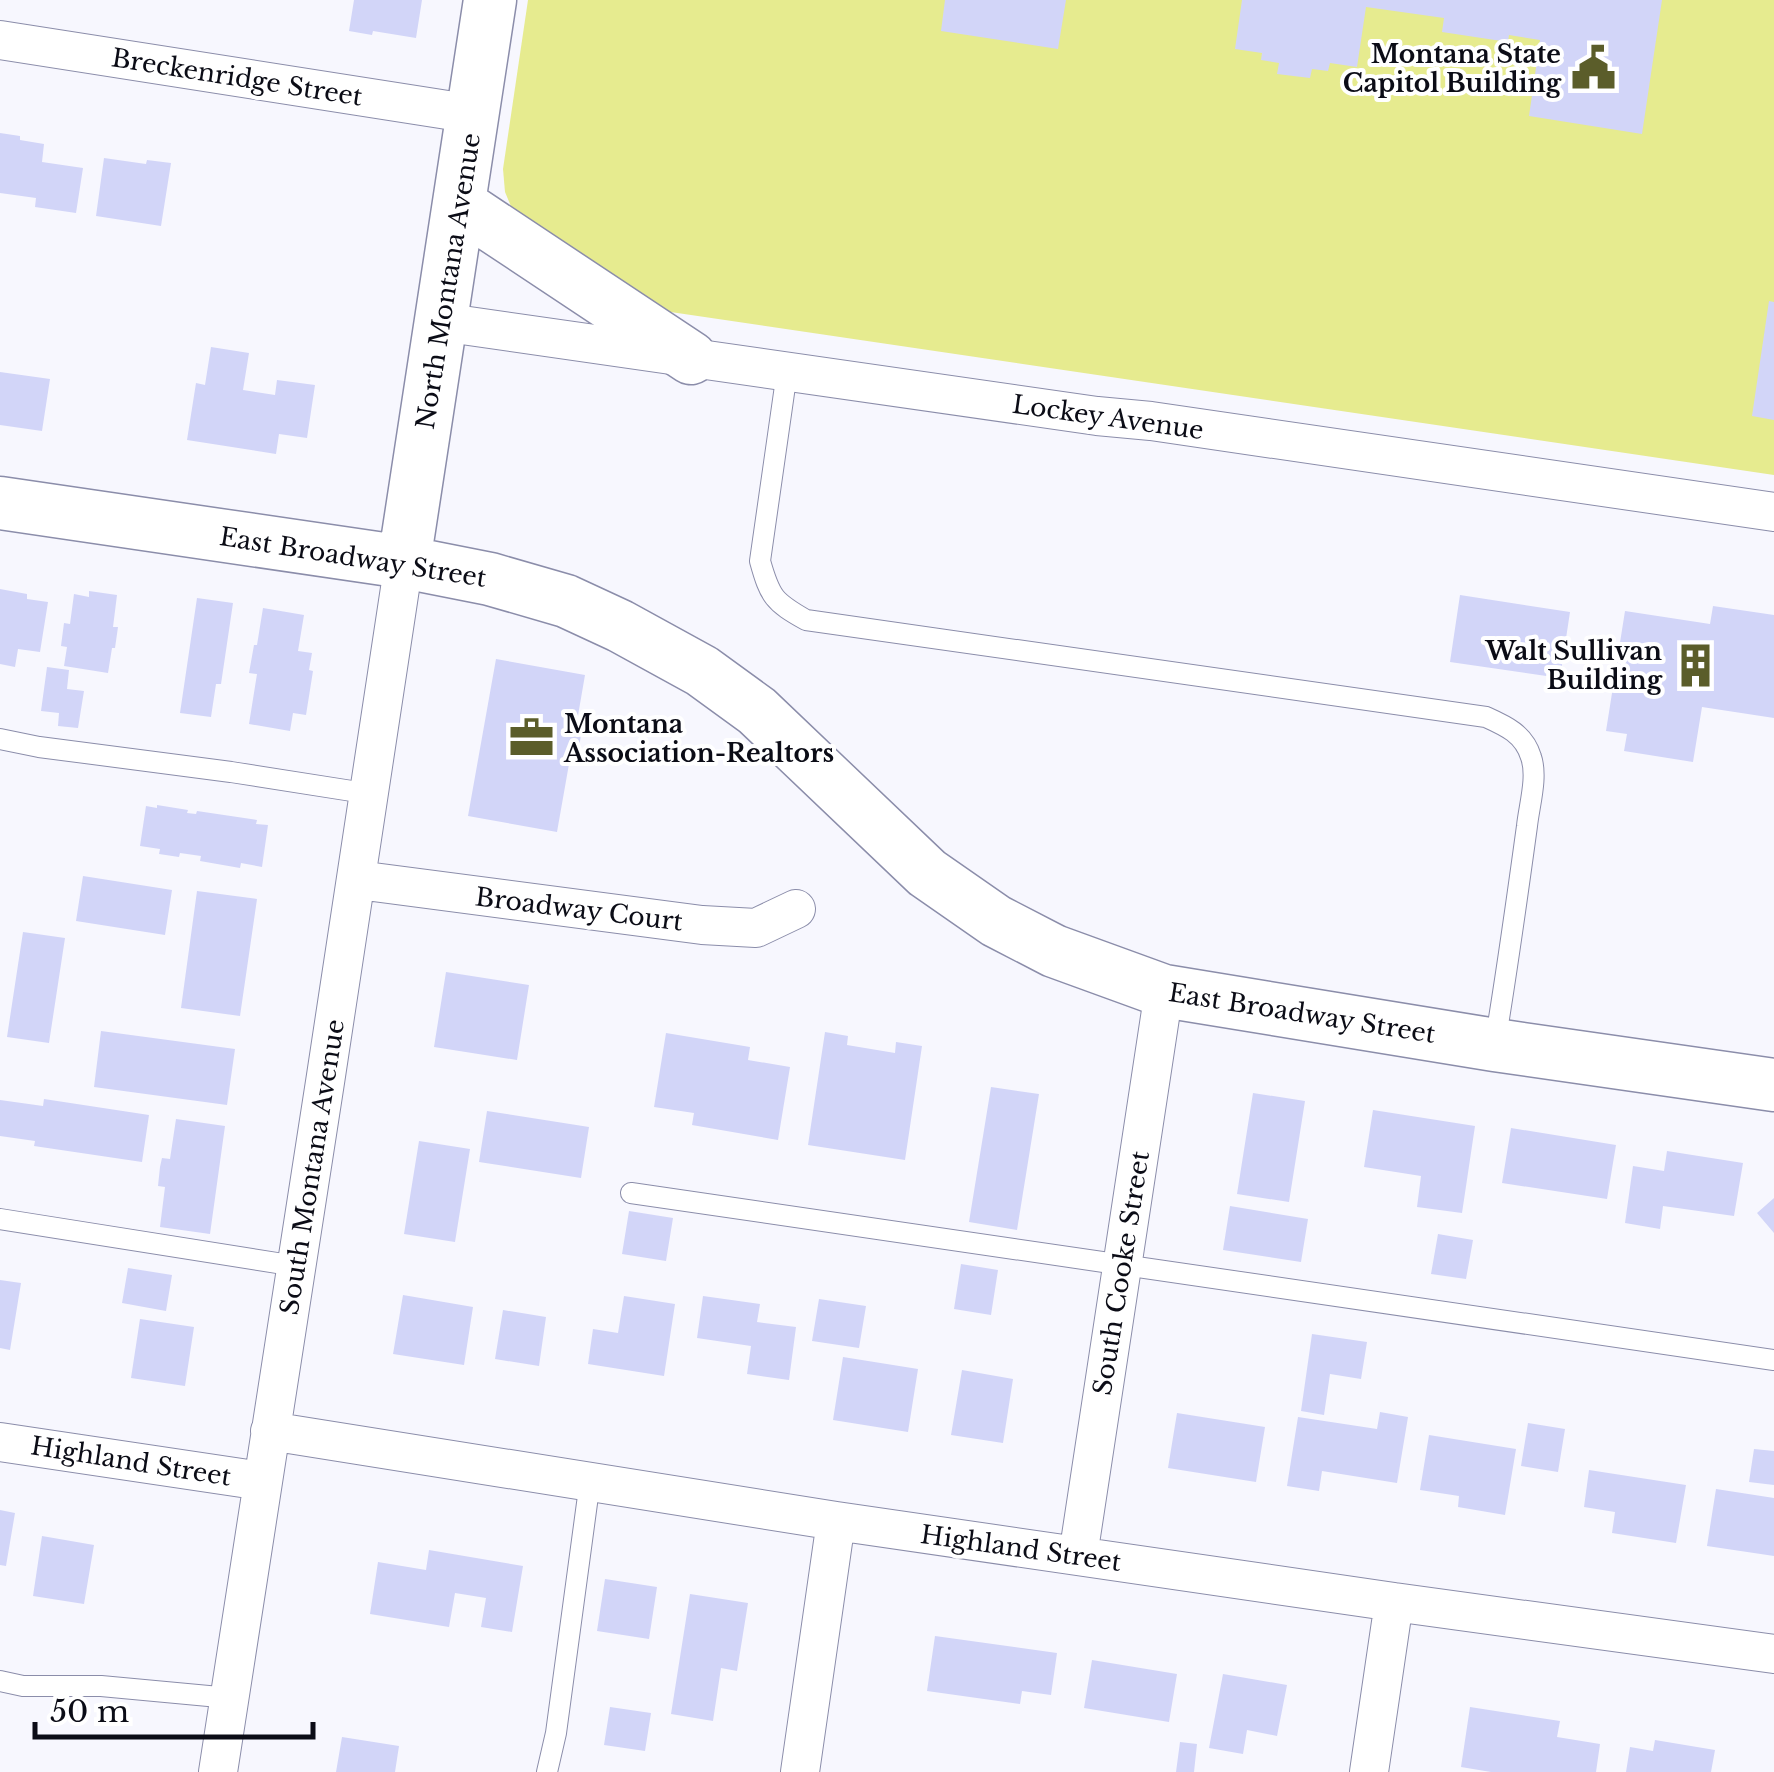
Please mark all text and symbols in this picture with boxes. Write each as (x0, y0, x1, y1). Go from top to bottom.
place label: Montana State Capitol Building (1343, 39, 1562, 99)
street label: Breckenridge Street (109, 42, 365, 113)
public building icon: Montana State Capitol Building (1570, 44, 1618, 92)
street label: North Montana Avenue (410, 131, 487, 431)
street label: Lockey Avenue (1010, 389, 1206, 446)
street label: East Broadway Street (217, 521, 489, 594)
place label: Walt Sullivan Building (1485, 636, 1663, 696)
building icon: Walt Sullivan Building (1671, 641, 1719, 689)
place label: Montana Association-Realtors (563, 709, 834, 769)
office icon: Montana Association-Realtors (507, 714, 555, 762)
street label: Broadway Court (473, 881, 685, 938)
street label: East Broadway Street (1166, 977, 1438, 1050)
street label: South Montana Avenue (274, 1017, 351, 1317)
street label: South Cooke Street (1087, 1148, 1156, 1397)
street label: Highland Street (29, 1430, 234, 1493)
street label: Highland Street (919, 1519, 1124, 1578)
scale bar (35, 1677, 312, 1739)
text: 50 m (50, 1693, 129, 1730)

